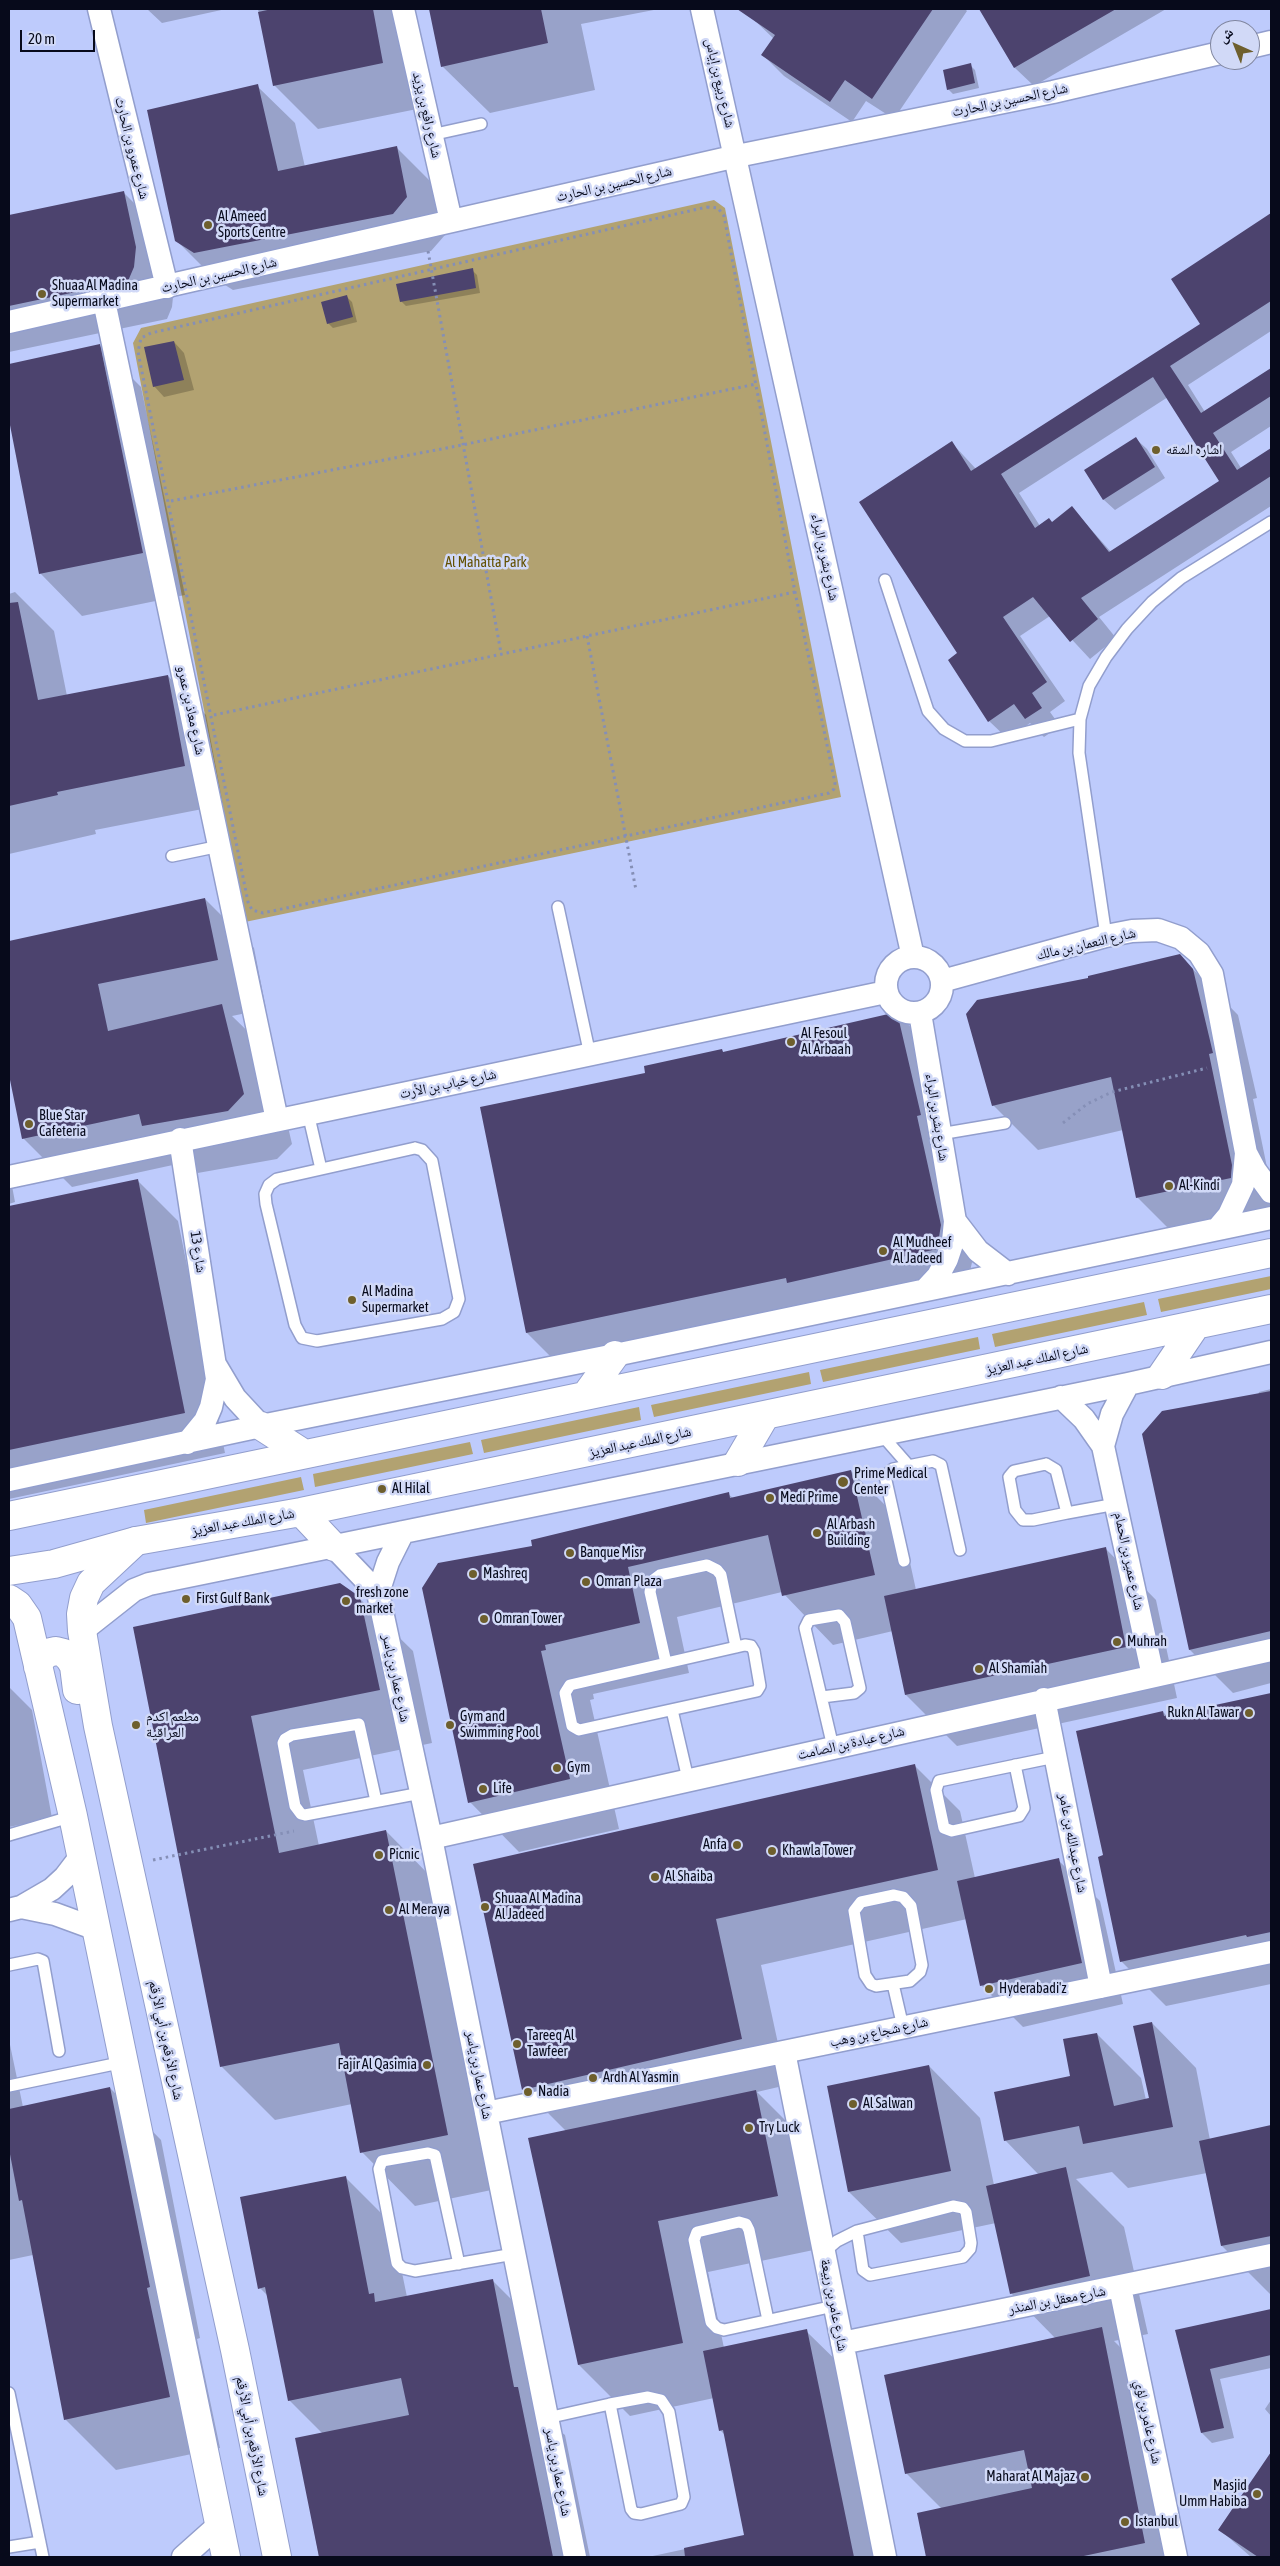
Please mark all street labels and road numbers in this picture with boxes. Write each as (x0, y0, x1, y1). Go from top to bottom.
street label: شارع ربيع بن إياس (702, 37, 738, 129)
street label: شارع رافع بن يزيد (409, 70, 445, 160)
street label: شارع الحسين بن الحارث (951, 80, 1069, 120)
street label: شارع عمرو بن الحارث (111, 95, 153, 201)
street label: شارع الحسين بن الحارث (555, 163, 673, 205)
street label: شارع الحسين بن الحارث (160, 254, 278, 296)
street label: شارع بشر بن البراء (808, 512, 842, 602)
street label: شارع معاذ بن عمرو (173, 664, 209, 756)
street label: شارع النعمان بن مالك (1035, 924, 1137, 964)
street label: شارع خباب بن الأرت (398, 1066, 498, 1102)
street label: شارع بشر بن البراء (922, 1072, 952, 1162)
street label: شارع 13 (186, 1230, 210, 1274)
street label: شارع الملك عبد العزيز (984, 1340, 1090, 1378)
street label: شارع الملك عبد العزيز (587, 1423, 693, 1461)
street label: شارع الملك عبد العزيز (190, 1505, 296, 1539)
street label: شارع عمير بن الحمام (1110, 1510, 1148, 1612)
street label: شارع عمار بن ياسر (378, 1633, 414, 1723)
street label: شارع عبادة بن الصامت (796, 1723, 906, 1763)
street label: شارع عبدالله بن عامر (1055, 1792, 1091, 1894)
street label: شارع الأرقم بن أبي الأرقم (145, 1979, 187, 2101)
street label: شارع شجاع بن وهب (828, 2013, 930, 2051)
street label: شارع عمار بن ياسر (462, 2030, 496, 2120)
street label: شارع عامر بن ربيعة (817, 2258, 851, 2352)
street label: شارع معقل بن المنذر (1007, 2282, 1107, 2318)
street label: شارع الأرقم بن أبي الأرقم (232, 2375, 272, 2497)
street label: شارع عامر بن لؤي (1131, 2379, 1165, 2465)
street label: شارع عمار بن ياسر (541, 2427, 575, 2517)

